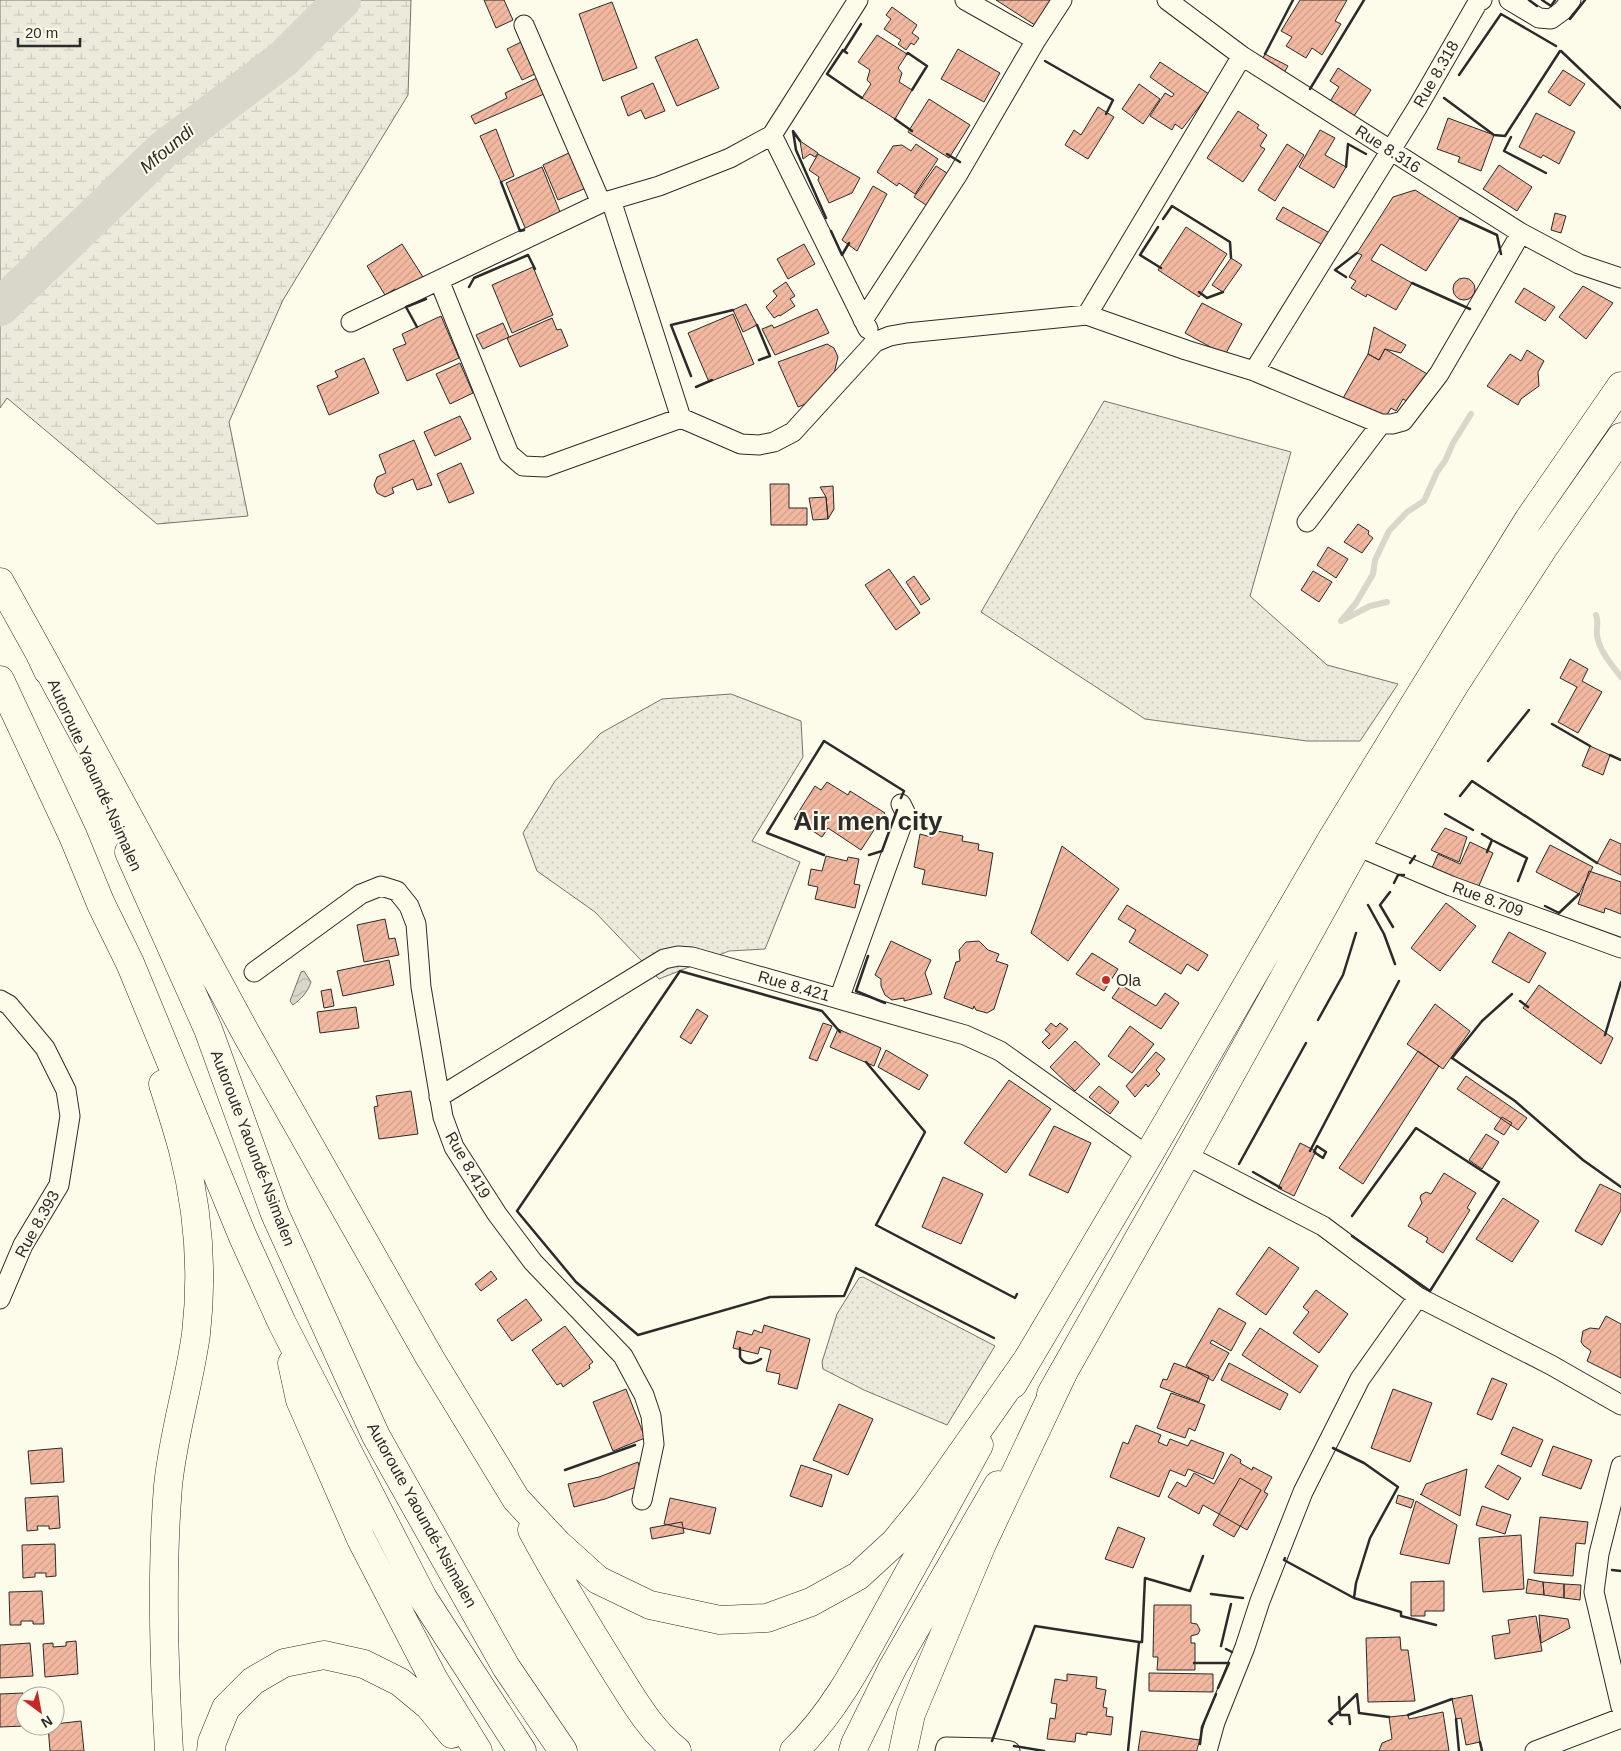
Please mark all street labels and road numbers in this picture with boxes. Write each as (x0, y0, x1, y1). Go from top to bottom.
street label: Rue 8.318 (1410, 38, 1462, 110)
street label: Rue 8.316 (1352, 122, 1424, 176)
street label: Autoroute Yaoundé-Nsimalen (45, 676, 145, 874)
street label: Rue 8.709 (1450, 878, 1526, 920)
street label: Rue 8.421 (756, 968, 832, 1004)
street label: Autoroute Yaoundé-Nsimalen (208, 1048, 298, 1248)
street label: Rue 8.419 (442, 1129, 494, 1201)
street label: Rue 8.393 (12, 1188, 62, 1260)
street label: Autoroute Yaoundé-Nsimalen (364, 1420, 480, 1610)

